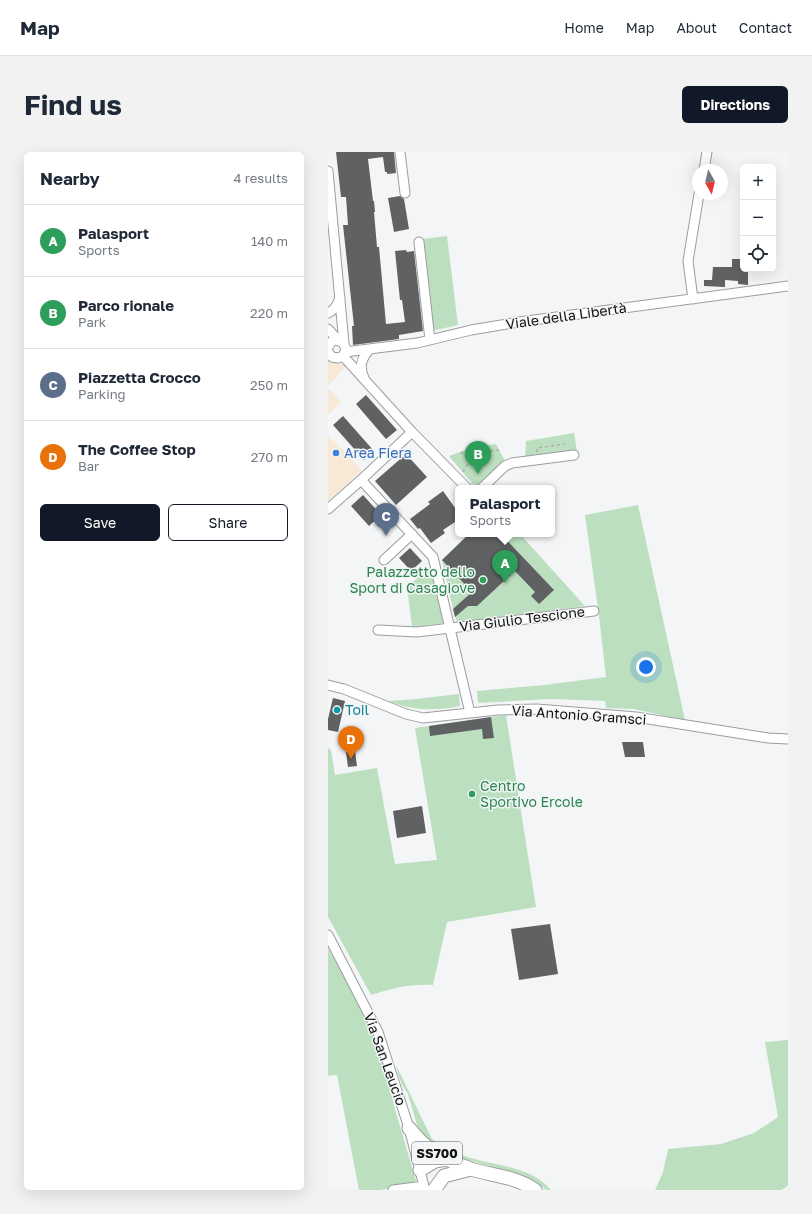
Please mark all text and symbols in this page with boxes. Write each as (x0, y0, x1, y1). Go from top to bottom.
text: Map (20, 16, 60, 39)
text: Home (564, 19, 604, 36)
text: Map (626, 19, 654, 36)
text: About (676, 19, 717, 36)
text: Contact (739, 19, 792, 36)
button: Directions (682, 86, 788, 123)
text: Find us (24, 88, 122, 121)
north arrow (692, 164, 728, 200)
map controls (740, 164, 776, 272)
button: + (740, 164, 776, 200)
text: Nearby (40, 168, 100, 189)
text: 4 results (234, 170, 288, 186)
button: − (740, 200, 776, 236)
text: Palasport (78, 224, 149, 242)
text: A (48, 233, 58, 249)
text: 140 m (251, 233, 288, 249)
button: locate (740, 236, 776, 272)
text: Sports (78, 242, 120, 258)
text: Parco rionale (78, 296, 174, 314)
street label: Viale della Libertà (504, 299, 627, 332)
text: B (48, 305, 58, 321)
text: 220 m (250, 305, 288, 321)
text: Park (78, 314, 106, 330)
text: Piazzetta Crocco (78, 368, 201, 386)
text: C (48, 377, 58, 393)
text: 250 m (250, 377, 288, 393)
text: Parking (78, 386, 126, 402)
text: The Coffee Stop (78, 440, 196, 458)
pin: B (465, 441, 491, 474)
place label: Area Fiera (344, 444, 412, 461)
marker: Area Fiera (331, 448, 341, 458)
text: D (48, 449, 58, 465)
text: 270 m (251, 449, 288, 465)
text: Bar (78, 458, 99, 474)
popup (455, 485, 555, 537)
text: Palasport (469, 494, 541, 512)
pin: C (373, 503, 399, 536)
button: Save (40, 504, 160, 541)
button: Share (168, 504, 288, 541)
text: Sports (469, 512, 511, 528)
pin: A (492, 550, 518, 583)
place label: Palazzetto dello Sport di Casagiove (349, 563, 475, 596)
marker: Palazzetto dello Sport di Casagiove (478, 575, 488, 585)
street label: Via Giulio Tescione (458, 602, 586, 635)
your location (636, 657, 656, 677)
place label: Toil (345, 701, 369, 718)
street label: Via Antonio Gramsci (511, 701, 647, 728)
marker: Toil (332, 705, 342, 715)
pin: D (338, 726, 364, 759)
place label: Centro Sportivo Ercole (480, 777, 583, 810)
marker: Centro Sportivo Ercole (467, 789, 477, 799)
street label: Via San Leucio (361, 1010, 410, 1108)
road number: SS700 (412, 1142, 462, 1164)

